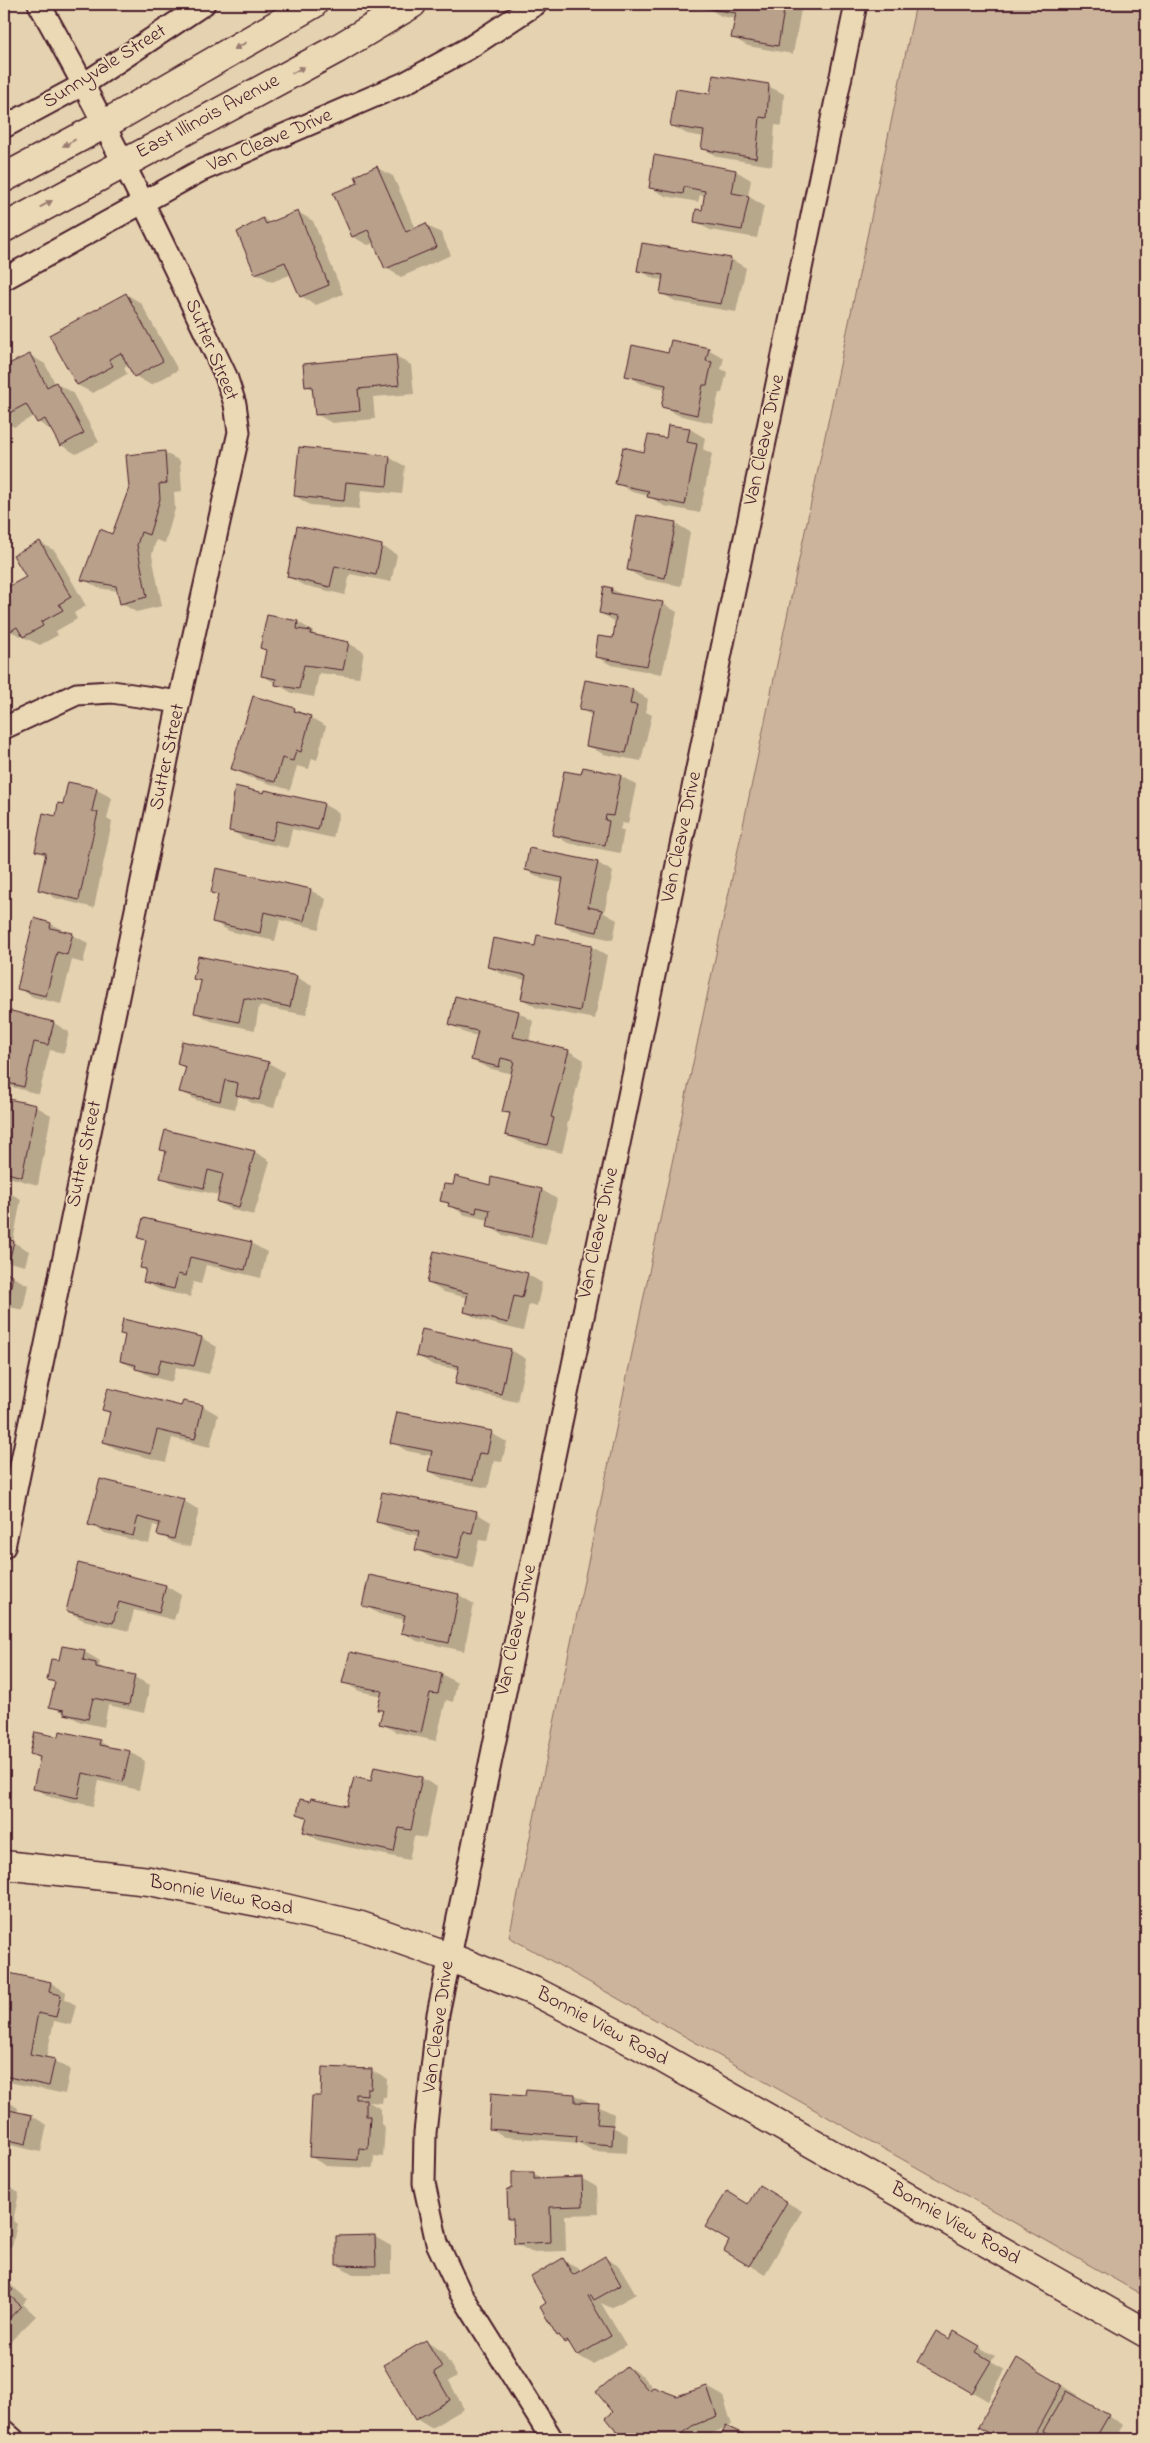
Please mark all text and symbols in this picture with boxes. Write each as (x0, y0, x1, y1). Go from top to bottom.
street label: Sunnyvale Street (37, 17, 173, 117)
one-way arrow (234, 41, 247, 50)
one-way arrow (290, 66, 305, 74)
street label: East Illinois Avenue (131, 67, 285, 167)
street label: Van Cleave Drive (202, 102, 337, 181)
one-way arrow (62, 139, 76, 148)
one-way arrow (40, 200, 53, 209)
street label: Sutter Street (177, 295, 246, 406)
street label: Van Cleave Drive (737, 372, 793, 509)
street label: Sutter Street (143, 701, 193, 813)
street label: Van Cleave Drive (654, 769, 710, 906)
street label: Sutter Street (60, 1098, 110, 1210)
street label: Van Cleave Drive (571, 1165, 627, 1302)
street label: Van Cleave Drive (489, 1562, 545, 1699)
street label: Bonnie View Road (146, 1868, 295, 1924)
street label: Van Cleave Drive (415, 1959, 463, 2096)
street label: Bonnie View Road (530, 1980, 673, 2074)
street label: Bonnie View Road (884, 2175, 1025, 2273)

